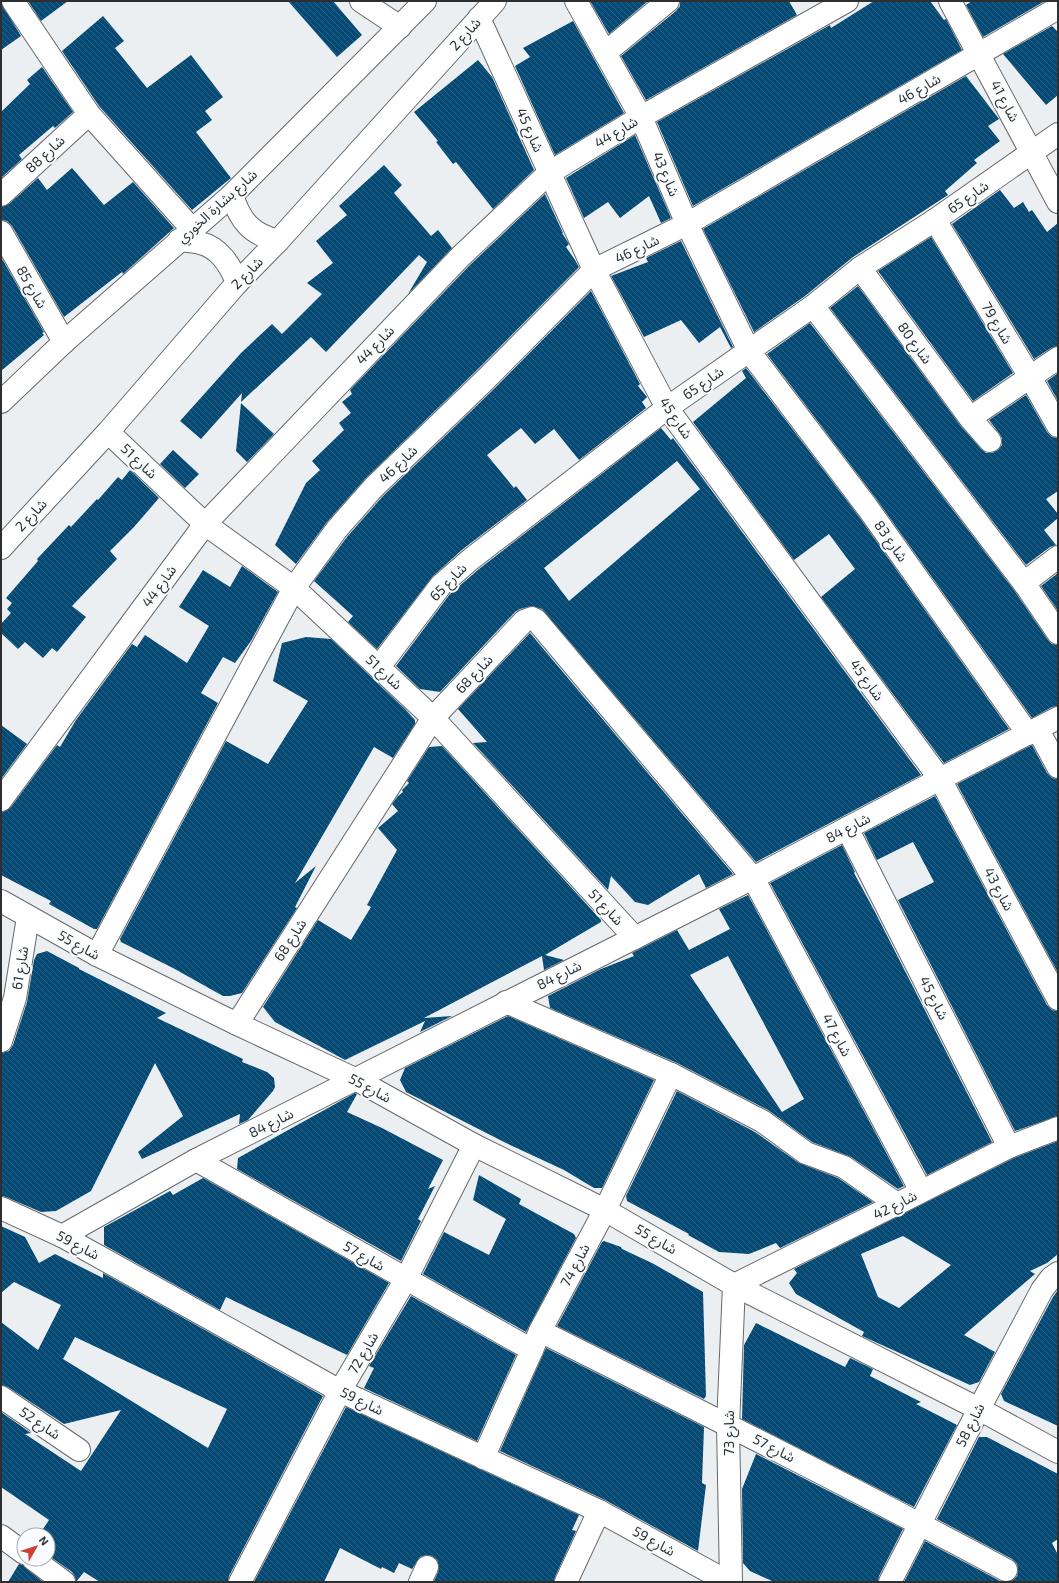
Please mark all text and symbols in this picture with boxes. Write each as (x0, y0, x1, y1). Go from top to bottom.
street label: شارع 2 (445, 14, 486, 56)
street label: شارع 46 (894, 69, 945, 110)
street label: شارع 41 (985, 77, 1023, 126)
street label: شارع 45 (510, 105, 548, 156)
street label: شارع 44 (591, 112, 642, 154)
street label: شارع 88 (22, 131, 70, 178)
street label: شارع 43 (647, 149, 683, 200)
street label: شارع بشارة الخوري (173, 165, 262, 248)
street label: شارع 65 (944, 176, 993, 219)
street label: شارع 46 (612, 231, 663, 269)
street label: شارع 2 (227, 253, 268, 294)
street label: شارع 85 (11, 262, 51, 313)
street label: شارع 79 (976, 299, 1016, 348)
street label: شارع 80 (892, 319, 936, 369)
street label: شارع 44 (352, 322, 399, 370)
street label: شارع 65 (679, 362, 728, 405)
street label: شارع 45 (654, 394, 696, 443)
street label: شارع 51 (116, 440, 161, 484)
street label: شارع 46 (375, 441, 423, 488)
street label: شارع 2 (11, 495, 52, 537)
street label: شارع 83 (869, 517, 912, 566)
street label: شارع 65 (426, 559, 472, 606)
street label: شارع 44 (138, 561, 182, 612)
street label: شارع 51 (361, 651, 406, 695)
street label: شارع 68 (451, 651, 498, 699)
street label: شارع 45 (844, 656, 888, 705)
street label: شارع 84 (823, 809, 874, 849)
street label: شارع 43 (978, 864, 1018, 915)
street label: شارع 51 (583, 885, 627, 930)
street label: شارع 68 (270, 915, 312, 966)
street label: شارع 55 (54, 926, 103, 966)
street label: شارع 61 (8, 945, 34, 991)
street label: شارع 84 (534, 956, 585, 996)
street label: شارع 45 (914, 973, 953, 1024)
street label: شارع 47 (816, 1010, 856, 1061)
street label: شارع 55 (345, 1069, 394, 1108)
street label: شارع 84 (246, 1104, 297, 1144)
street label: شارع 42 (870, 1186, 921, 1225)
street label: شارع 55 (631, 1220, 680, 1260)
street label: شارع 59 (53, 1226, 103, 1266)
street label: شارع 57 (339, 1237, 388, 1277)
street label: شارع 74 (556, 1240, 596, 1291)
street label: شارع 72 (344, 1329, 384, 1378)
street label: شارع 59 (337, 1383, 387, 1421)
street label: شارع 58 (951, 1400, 990, 1451)
street label: شارع 52 (15, 1403, 64, 1445)
street label: شارع 73 (720, 1410, 740, 1456)
street label: شارع 57 (749, 1430, 798, 1468)
street label: شارع 59 (629, 1522, 678, 1562)
north arrow (16, 1527, 56, 1567)
text: N (37, 1533, 52, 1548)

